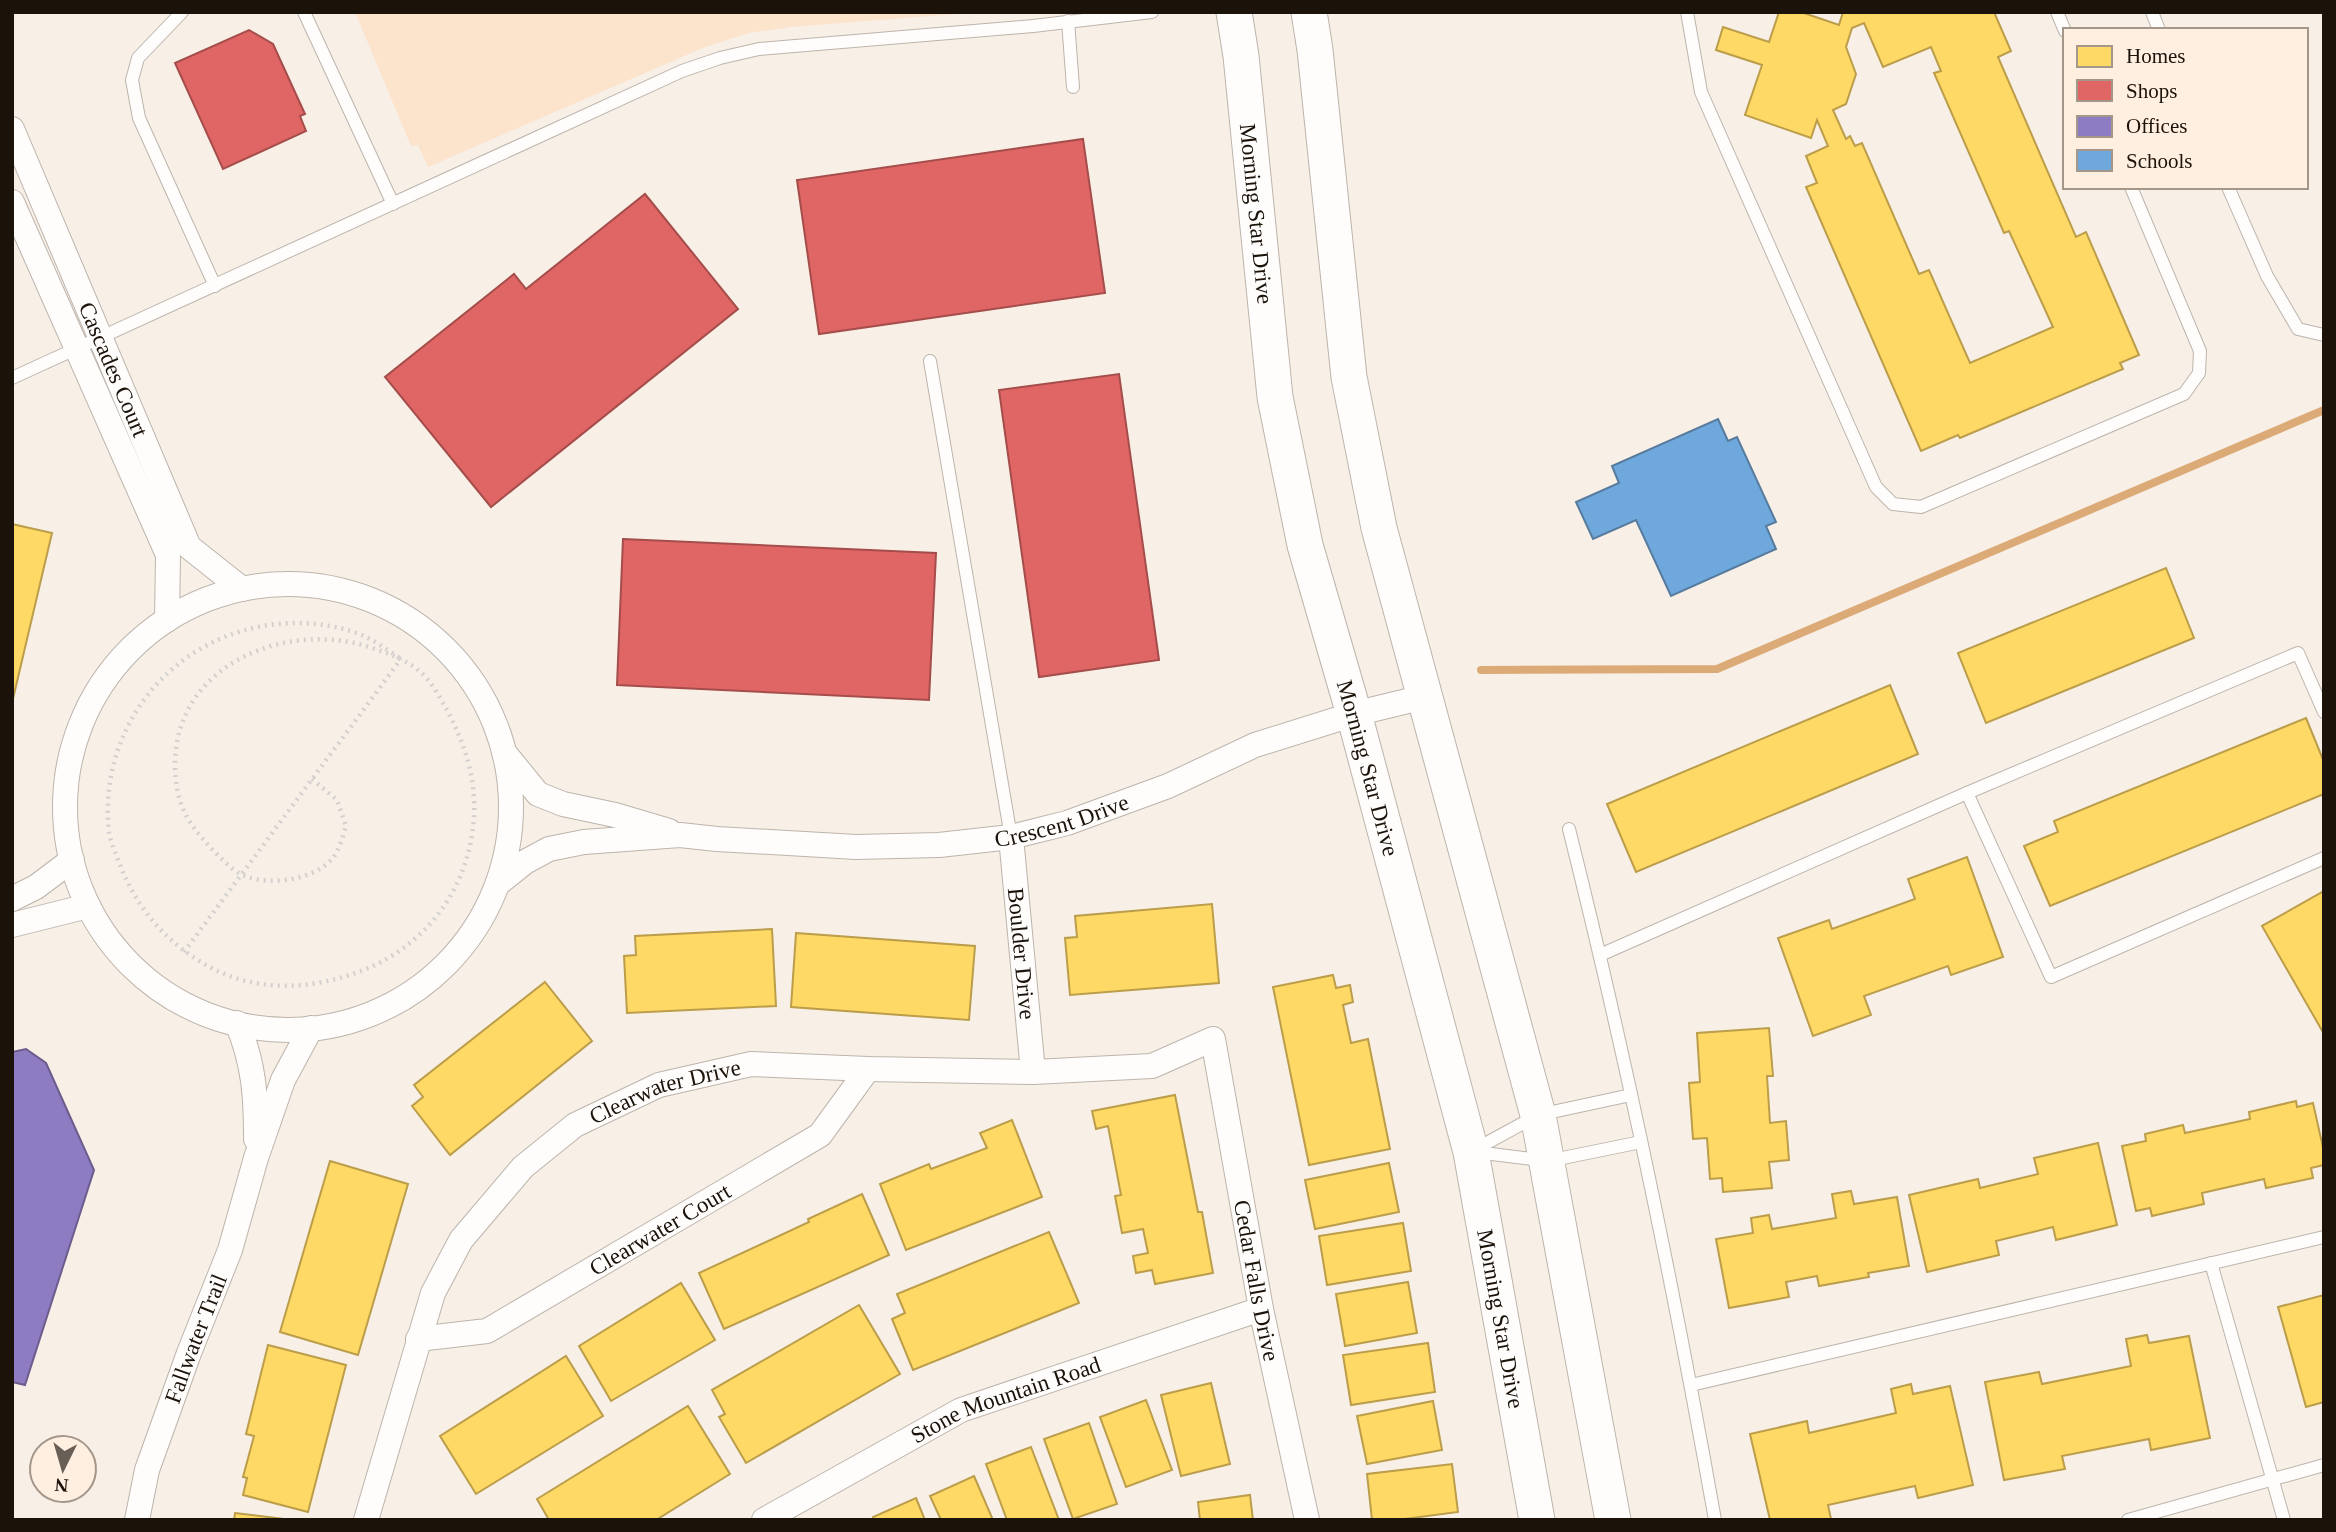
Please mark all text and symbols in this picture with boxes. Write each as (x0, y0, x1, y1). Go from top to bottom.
legend (2063, 28, 2308, 189)
text: Homes (2126, 44, 2186, 68)
text: Shops (2126, 79, 2177, 103)
text: Offices (2126, 114, 2187, 138)
street label: Morning Star Drive (1235, 122, 1278, 305)
text: Schools (2126, 149, 2193, 173)
street label: Cascades Court (74, 298, 153, 441)
street label: Morning Star Drive (1332, 677, 1403, 859)
street label: Crescent Drive (993, 790, 1132, 852)
street label: Boulder Drive (1003, 887, 1040, 1021)
street label: Clearwater Drive (585, 1055, 743, 1129)
street label: Clearwater Court (585, 1178, 736, 1281)
street label: Cedar Falls Drive (1229, 1198, 1284, 1363)
street label: Morning Star Drive (1472, 1227, 1529, 1410)
street label: Fallwater Trail (160, 1271, 232, 1407)
street label: Stone Mountain Road (907, 1352, 1104, 1448)
north arrow (28, 1434, 98, 1504)
text: N (54, 1474, 69, 1496)

